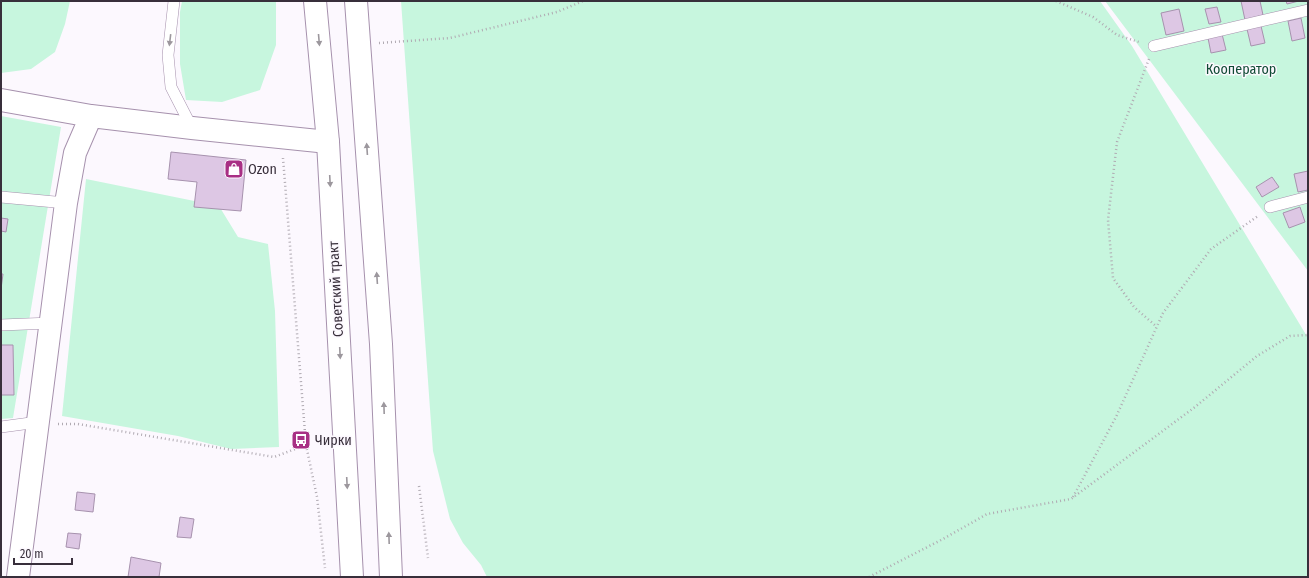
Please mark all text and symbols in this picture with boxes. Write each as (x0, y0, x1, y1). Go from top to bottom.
one-way arrow (167, 34, 173, 46)
one-way arrow (315, 34, 322, 46)
park label: Кооператор (1206, 61, 1276, 78)
one-way arrow (363, 143, 370, 155)
shop icon: Ozon (223, 158, 245, 180)
place label: Ozon (248, 161, 277, 178)
one-way arrow (327, 175, 333, 188)
street label: Советский тракт (325, 240, 347, 337)
one-way arrow (373, 272, 380, 284)
one-way arrow (337, 347, 343, 360)
one-way arrow (381, 401, 387, 414)
bus stop icon: Чирки (290, 429, 312, 451)
place label: Чирки (315, 432, 352, 449)
one-way arrow (344, 477, 351, 489)
one-way arrow (386, 531, 392, 544)
scale bar (14, 540, 72, 566)
text: 20 m (20, 547, 44, 561)

